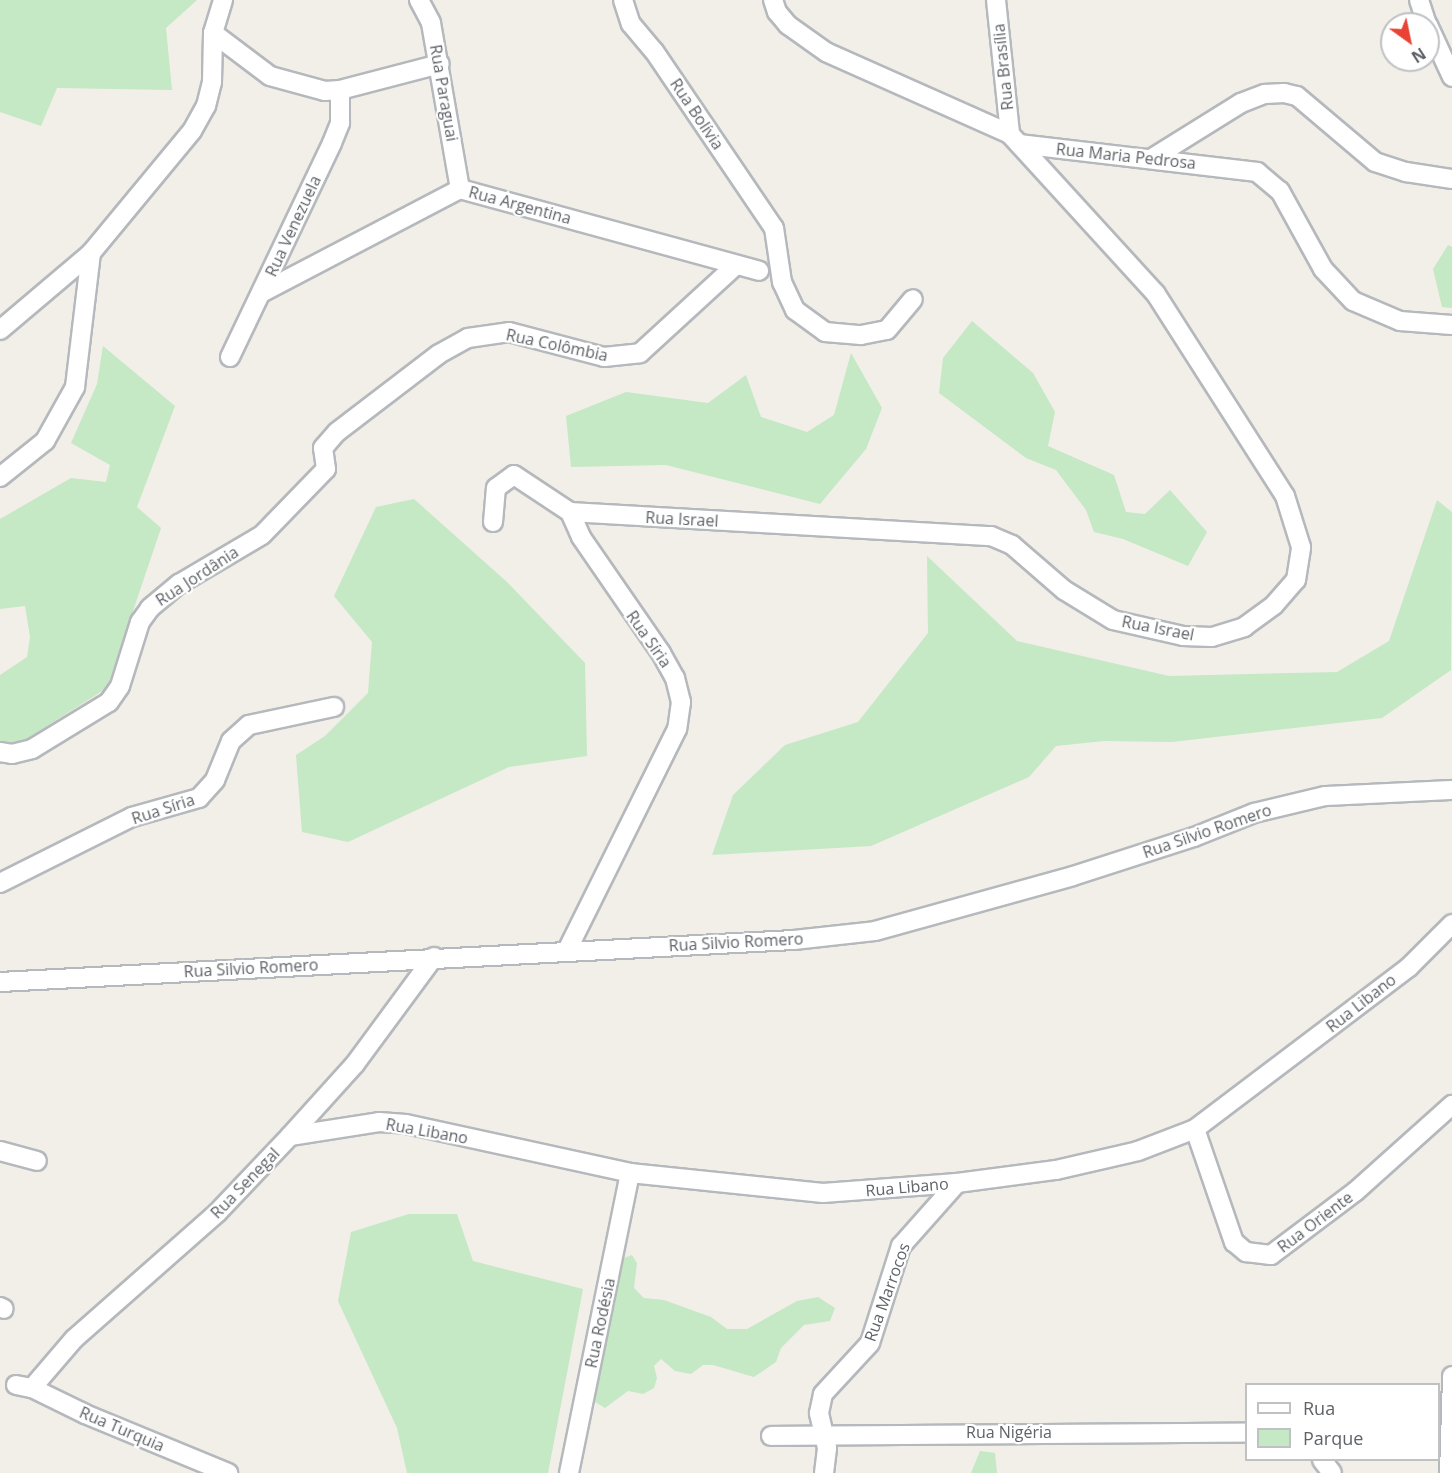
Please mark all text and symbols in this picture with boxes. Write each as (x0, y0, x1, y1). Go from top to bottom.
north arrow (1380, 12, 1440, 72)
street label: Rua Brasília (989, 23, 1017, 111)
street label: Rua Paraguai (426, 43, 462, 143)
text: N (1407, 43, 1430, 68)
street label: Rua Bolívia (666, 75, 728, 153)
street label: Rua Maria Pedrosa (1055, 139, 1197, 173)
street label: Rua Venezuela (261, 172, 325, 280)
street label: Rua Argentina (467, 182, 573, 228)
street label: Rua Colômbia (504, 325, 610, 365)
street label: Rua Israel (645, 507, 719, 531)
street label: Rua Jordânia (152, 542, 242, 610)
street label: Rua Síria (622, 607, 676, 671)
street label: Rua Israel (1120, 612, 1196, 644)
street label: Rua Síria (129, 790, 197, 828)
street label: Rua Silvio Romero (1140, 800, 1274, 862)
street label: Rua Silvio Romero (668, 929, 804, 955)
street label: Rua Silvio Romero (183, 955, 319, 981)
street label: Rua Libano (1322, 970, 1400, 1036)
street label: Rua Libano (384, 1114, 470, 1148)
street label: Rua Senegal (207, 1144, 283, 1222)
street label: Rua Libano (865, 1174, 949, 1200)
street label: Rua Oriente (1274, 1187, 1356, 1257)
street label: Rua Marrocos (860, 1240, 914, 1344)
street label: Rua Rodésia (581, 1276, 619, 1370)
legend (1245, 1383, 1440, 1461)
text: Rua (1303, 1396, 1335, 1420)
street label: Rua Turquia (77, 1402, 167, 1456)
street label: Rua Nigéria (966, 1422, 1052, 1442)
text: Parque (1303, 1426, 1363, 1450)

